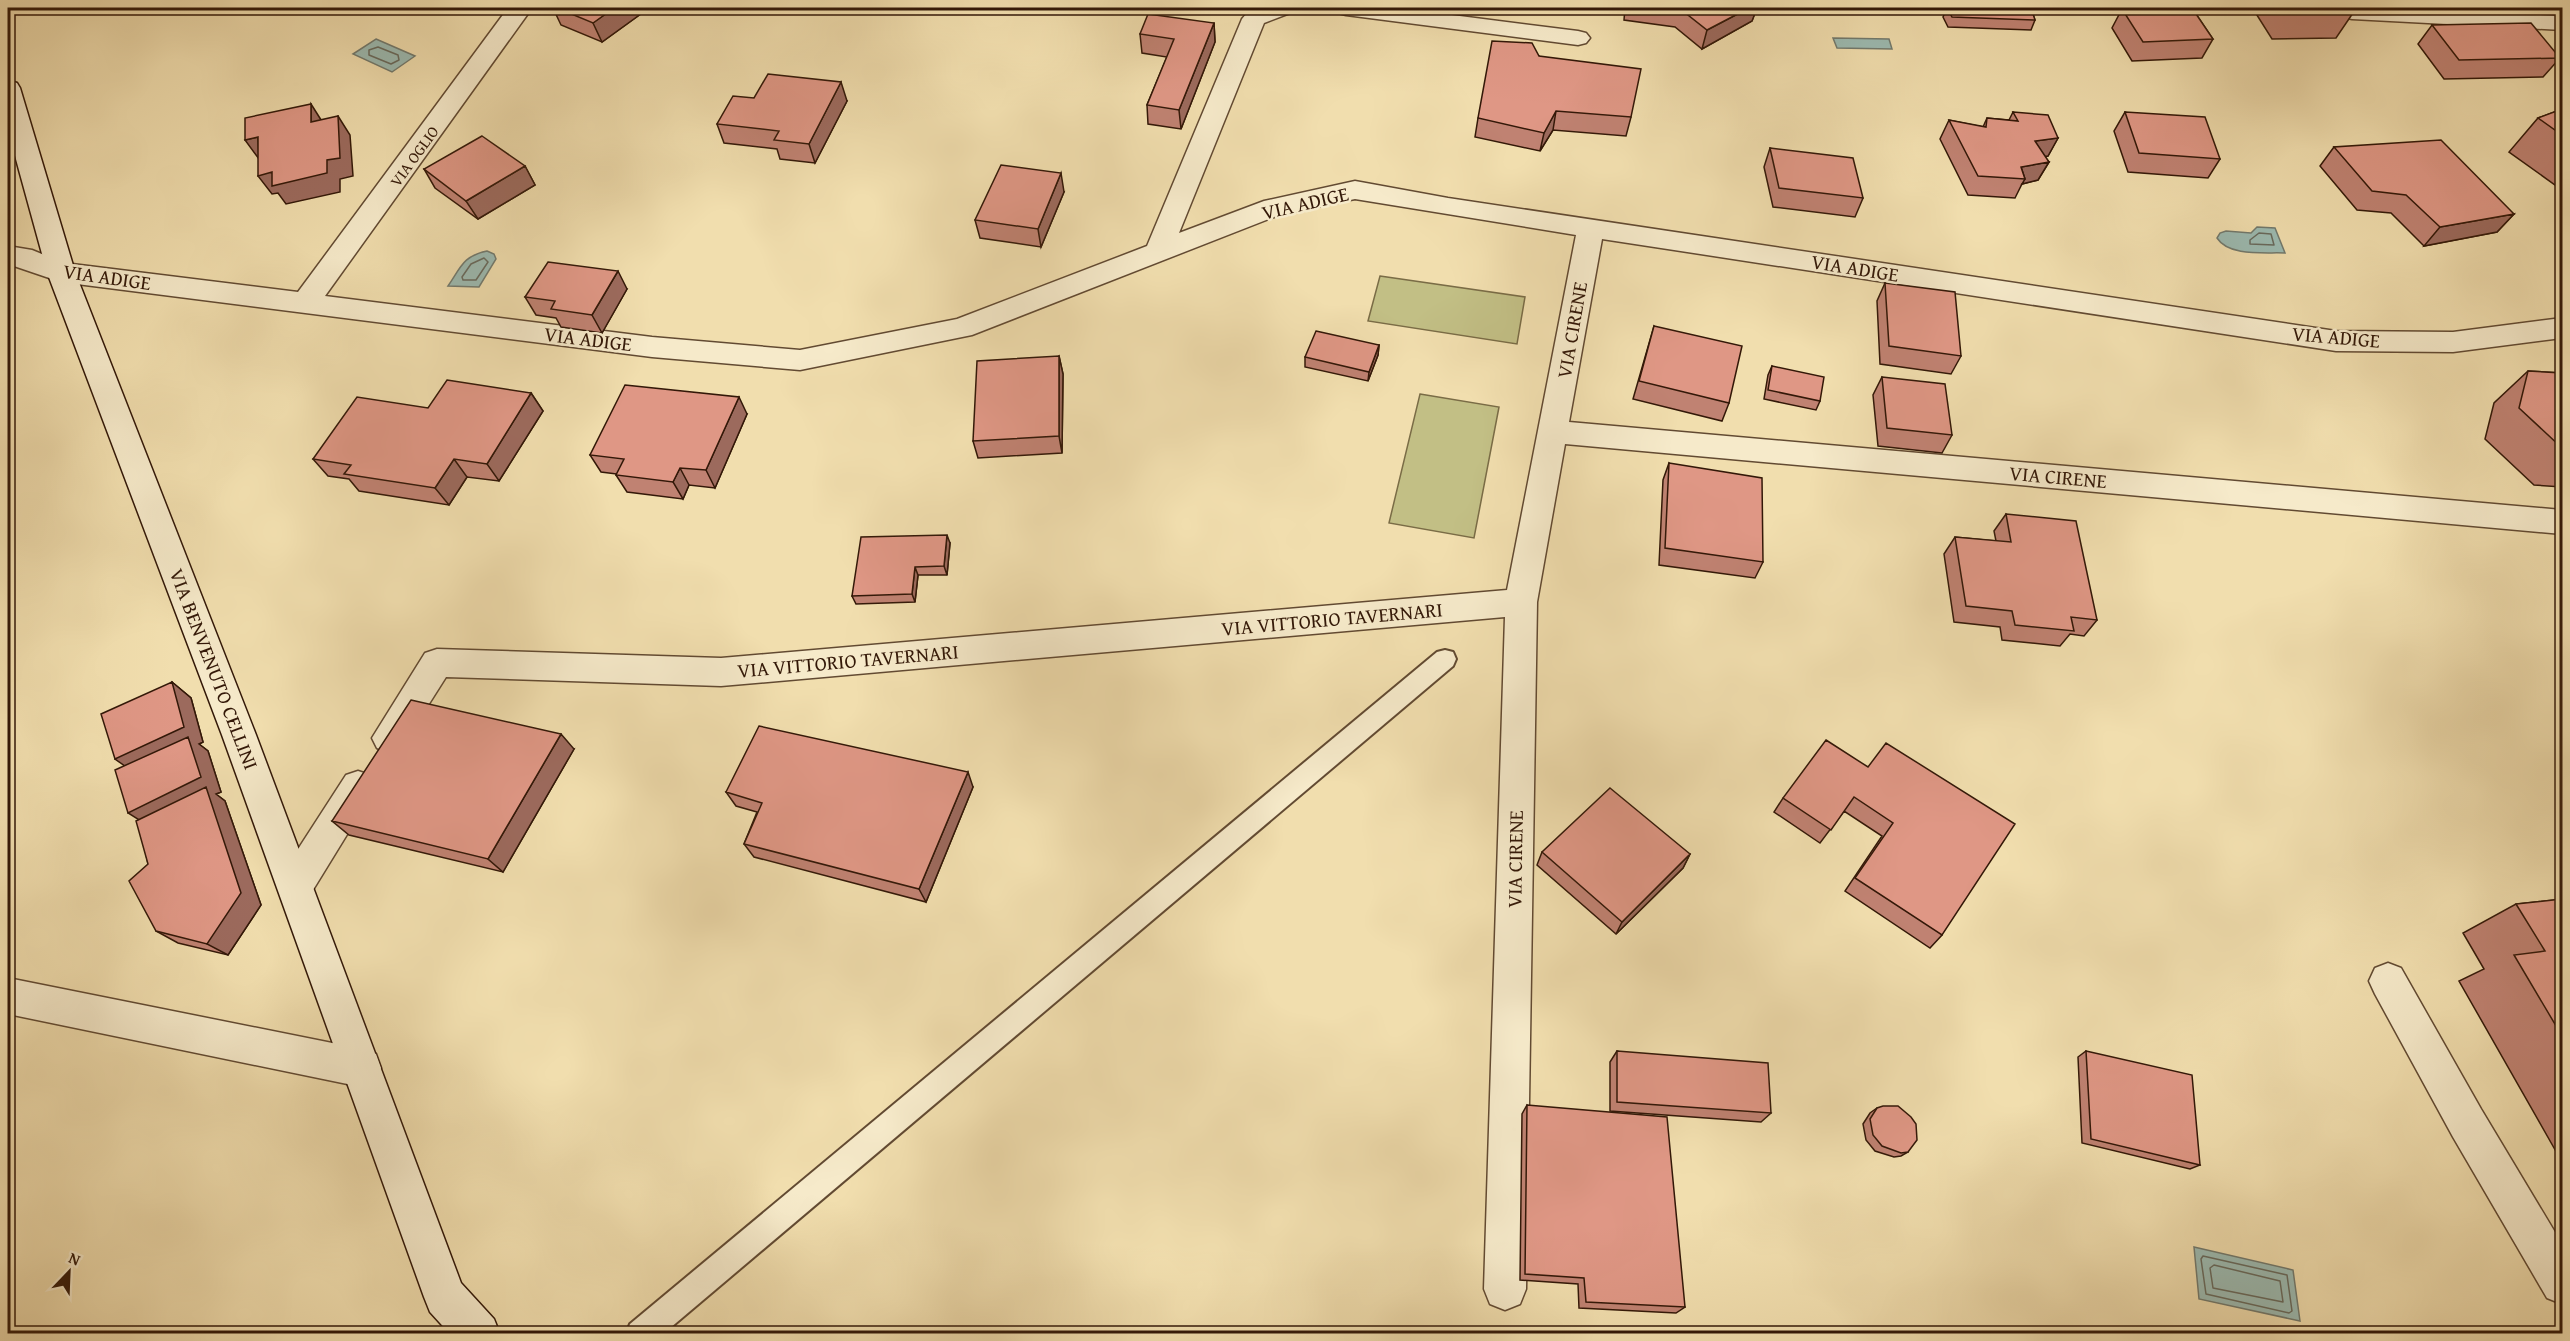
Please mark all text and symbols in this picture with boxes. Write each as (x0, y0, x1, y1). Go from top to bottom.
street label: VIA OGLIO (384, 120, 445, 191)
street label: VIA ADIGE (1259, 178, 1351, 227)
street label: VIA ADIGE (1809, 246, 1901, 289)
street label: VIA ADIGE (61, 256, 153, 297)
street label: VIA CIRENE (1549, 279, 1594, 381)
street label: VIA ADIGE (2291, 318, 2381, 355)
street label: VIA ADIGE (543, 319, 634, 358)
street label: VIA CIRENE (2008, 458, 2108, 495)
street label: VIA BENVENUTO CELLINI (163, 564, 266, 774)
street label: VIA VITTORIO TAVERNARI (1220, 594, 1444, 643)
street label: VIA VITTORIO TAVERNARI (736, 636, 960, 685)
street label: VIA CIRENE (1499, 810, 1530, 908)
north arrow (39, 1242, 99, 1302)
text: N (65, 1245, 85, 1271)

